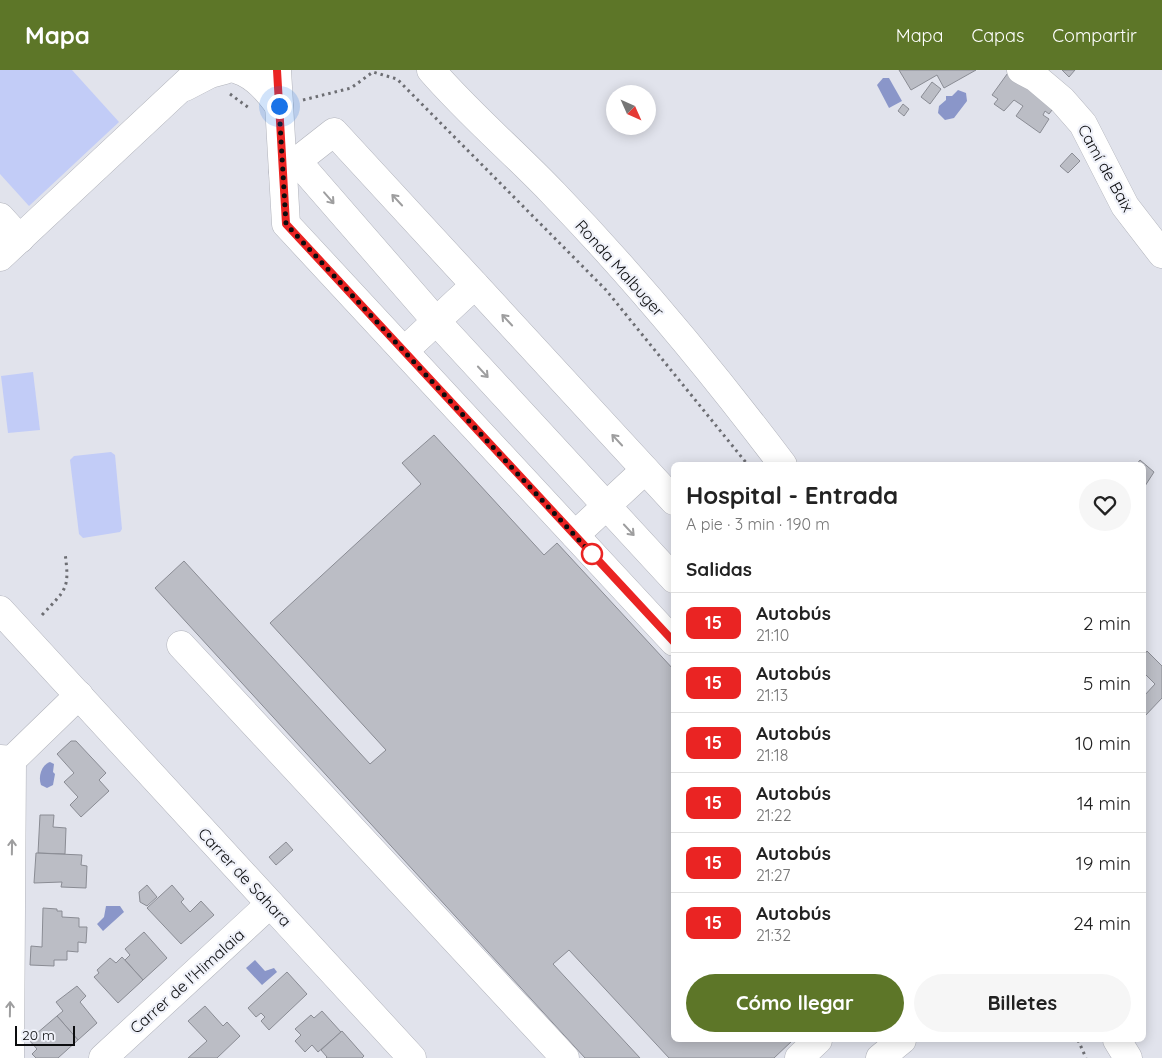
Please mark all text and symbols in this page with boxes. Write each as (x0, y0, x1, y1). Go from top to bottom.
text: Mapa (25, 20, 90, 50)
text: Mapa (896, 24, 943, 47)
text: Capas (971, 24, 1024, 47)
text: Compartir (1052, 24, 1137, 47)
north arrow (606, 85, 656, 135)
map controls (606, 85, 656, 135)
your location (267, 94, 292, 119)
street label: Camí de Baix (1074, 121, 1138, 215)
one-way arrow (323, 192, 335, 205)
one-way arrow (391, 194, 403, 207)
street label: Ronda Malbuger (571, 215, 669, 321)
one-way arrow (501, 314, 513, 326)
one-way arrow (477, 366, 489, 378)
one-way arrow (611, 433, 623, 446)
button: heart (1079, 479, 1131, 531)
text: Hospital - Entrada (686, 480, 898, 510)
text: A pie · 3 min · 190 m (686, 514, 830, 534)
one-way arrow (623, 524, 635, 537)
unlabelled marker (581, 543, 603, 565)
text: Salidas (686, 557, 752, 581)
text: Autobús (756, 601, 831, 625)
text: 15 (705, 611, 722, 634)
text: 2 min (1083, 611, 1131, 635)
text: 21:10 (756, 625, 789, 645)
text: Autobús (756, 661, 831, 685)
text: 15 (705, 671, 722, 694)
text: 5 min (1083, 671, 1131, 695)
text: 21:13 (756, 685, 788, 705)
text: Autobús (756, 721, 831, 745)
text: 15 (705, 731, 722, 754)
text: 10 min (1075, 731, 1131, 755)
text: 21:18 (756, 745, 788, 765)
text: Autobús (756, 781, 831, 805)
text: 15 (705, 791, 722, 814)
text: 14 min (1077, 791, 1131, 815)
text: 21:22 (756, 805, 792, 825)
street label: Carrer de Sahara (194, 823, 296, 931)
one-way arrow (7, 839, 16, 855)
text: Autobús (756, 841, 831, 865)
text: 15 (705, 851, 722, 874)
text: 19 min (1076, 851, 1131, 875)
text: 21:27 (756, 865, 791, 885)
text: Autobús (756, 901, 831, 925)
text: 15 (705, 911, 722, 934)
text: 24 min (1073, 911, 1131, 935)
street label: Carrer de l'Himalaia (126, 924, 248, 1038)
text: 21:32 (756, 925, 791, 945)
button: Cómo llegar (686, 974, 904, 1032)
button: Billetes (914, 974, 1131, 1032)
one-way arrow (5, 1002, 15, 1018)
scale bar (15, 1023, 75, 1046)
text: 20 m (22, 1026, 55, 1044)

